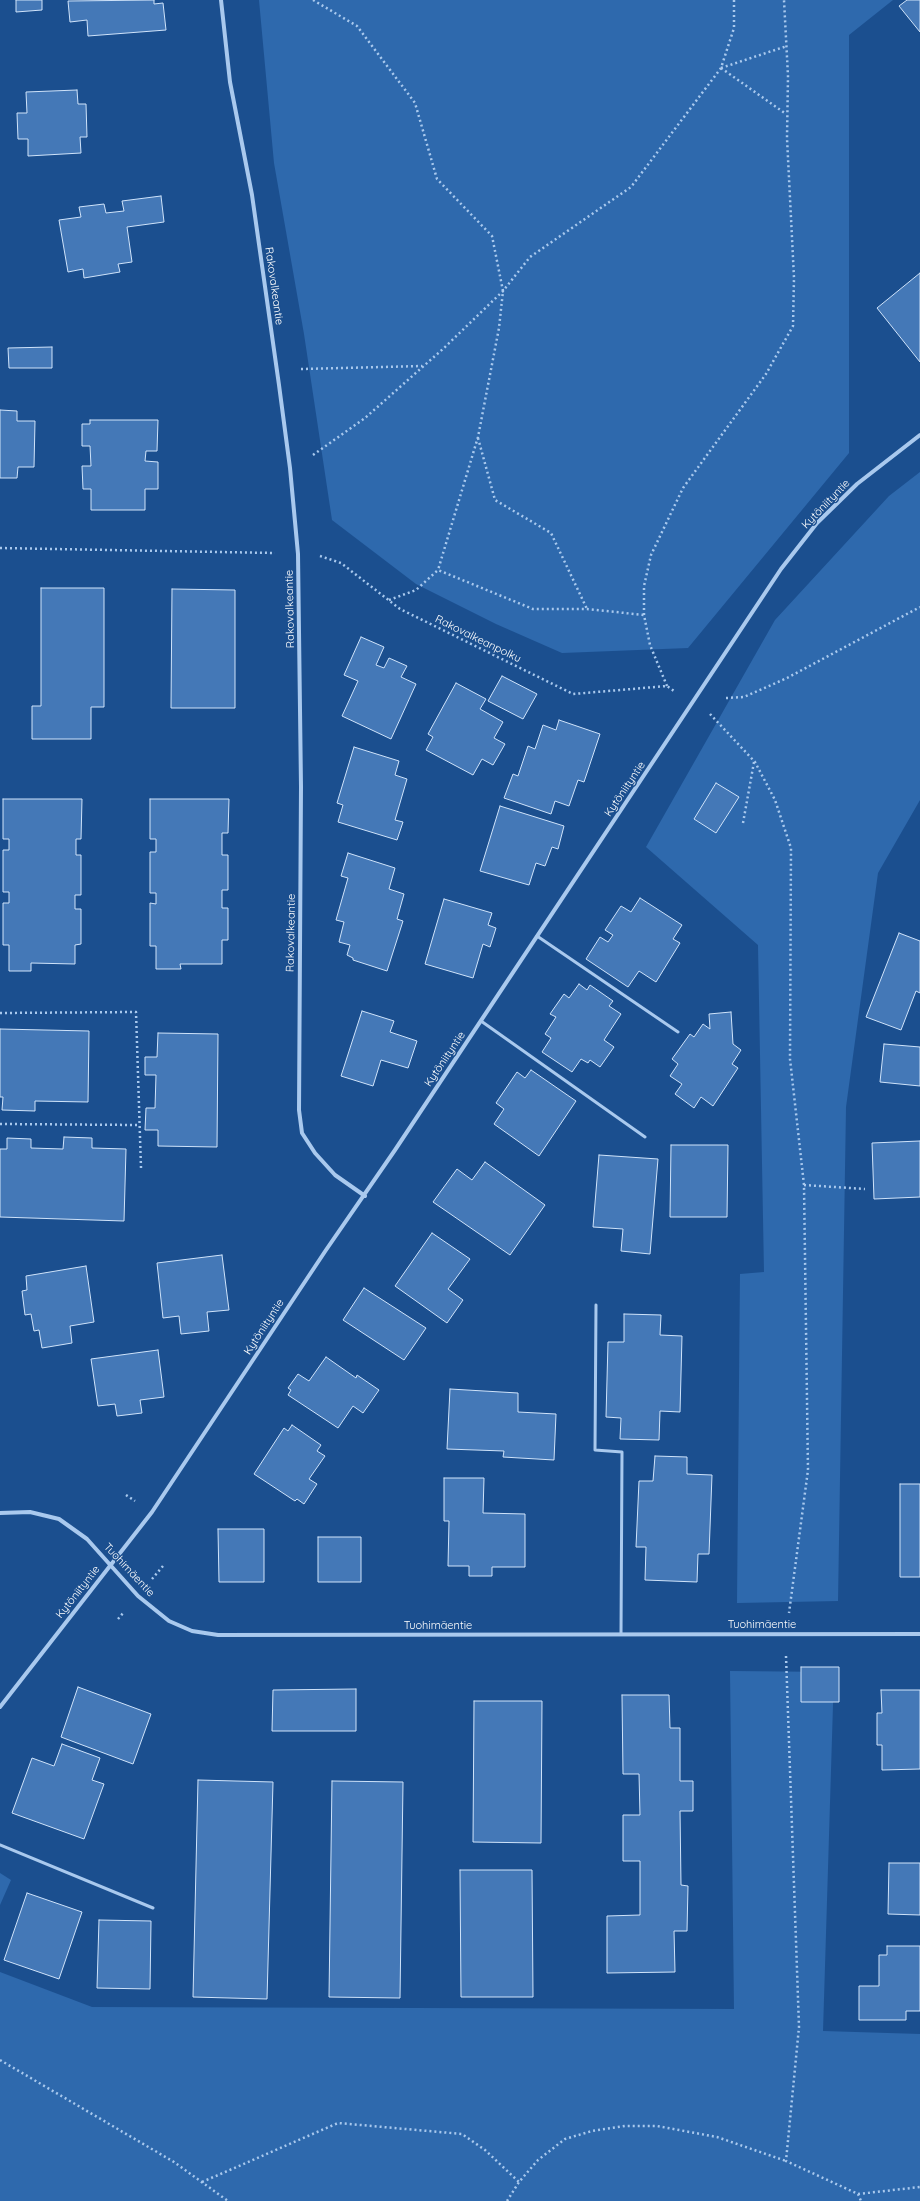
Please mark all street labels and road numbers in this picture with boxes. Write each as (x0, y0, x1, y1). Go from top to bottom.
street label: Rakovalkeantie (262, 246, 286, 326)
street label: Kytöniityntie (799, 477, 853, 531)
street label: Rakovalkeantie (283, 570, 297, 648)
street label: Rakovalkeanpolku (433, 612, 523, 666)
street label: Kytöniityntie (602, 759, 648, 819)
street label: Rakovalkeantie (284, 894, 298, 972)
street label: Kytöniityntie (422, 1029, 468, 1089)
street label: Kytöniityntie (241, 1297, 287, 1357)
street label: Tuohimäentie (101, 1540, 157, 1600)
street label: Kytöniityntie (53, 1563, 103, 1621)
street label: Tuohimäentie (728, 1618, 796, 1632)
street label: Tuohimäentie (404, 1619, 472, 1633)

